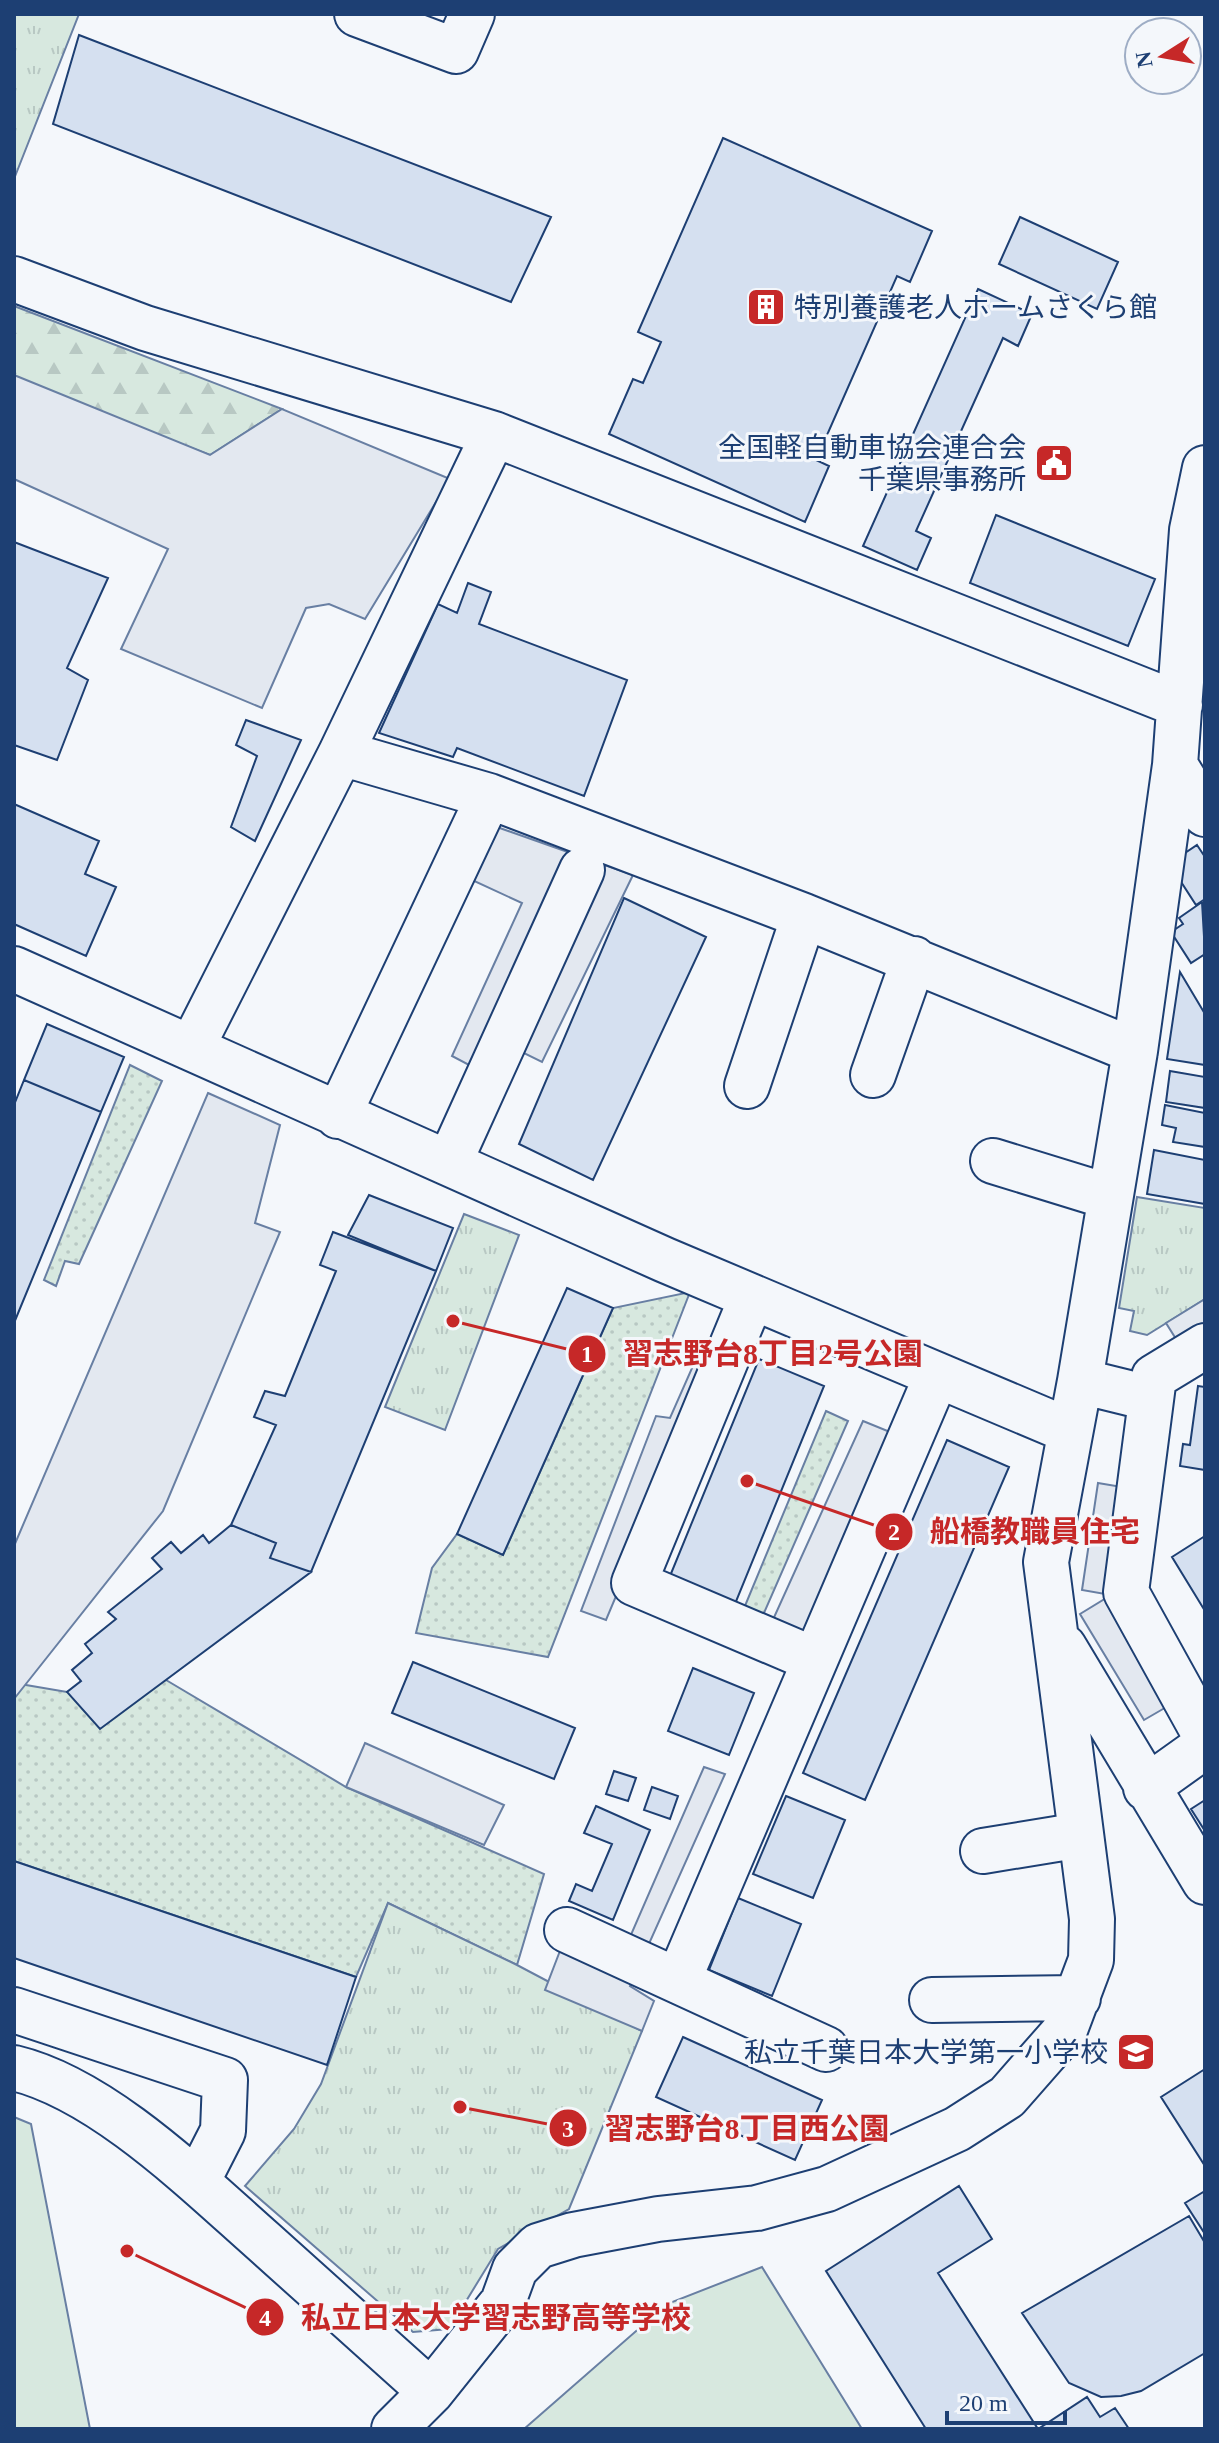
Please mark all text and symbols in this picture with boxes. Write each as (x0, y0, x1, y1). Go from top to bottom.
north arrow (1123, 16, 1203, 96)
text: N (1130, 49, 1158, 70)
building icon: 特別養護老人ホームさくら館 (745, 286, 787, 328)
place label: 特別養護老人ホームさくら館 (794, 292, 1157, 323)
place label: 全国軽自動車協会連合会 千葉県事務所 (718, 432, 1026, 495)
public building icon: 全国軽自動車協会連合会 千葉県事務所 (1033, 442, 1075, 484)
callout: 習志野台8丁目2号公園 (567, 1327, 939, 1381)
text: 習志野台8丁目2号公園 (623, 1337, 923, 1370)
text: 1 (581, 1341, 593, 1367)
callout: 船橋教職員住宅 (874, 1505, 1156, 1559)
text: 船橋教職員住宅 (930, 1515, 1140, 1548)
text: 2 (888, 1519, 900, 1545)
school or university icon: 私立千葉日本大学第一小学校 (1115, 2031, 1157, 2073)
place label: 私立千葉日本大学第一小学校 (744, 2037, 1108, 2068)
callout: 習志野台8丁目西公園 (548, 2101, 905, 2155)
text: 習志野台8丁目西公園 (605, 2112, 890, 2145)
text: 3 (562, 2116, 574, 2142)
callout: 私立日本大学習志野高等学校 (245, 2290, 707, 2344)
text: 私立日本大学習志野高等学校 (301, 2301, 691, 2334)
text: 4 (259, 2305, 271, 2331)
scale bar (947, 2375, 1065, 2425)
text: 20 m (959, 2390, 1008, 2416)

